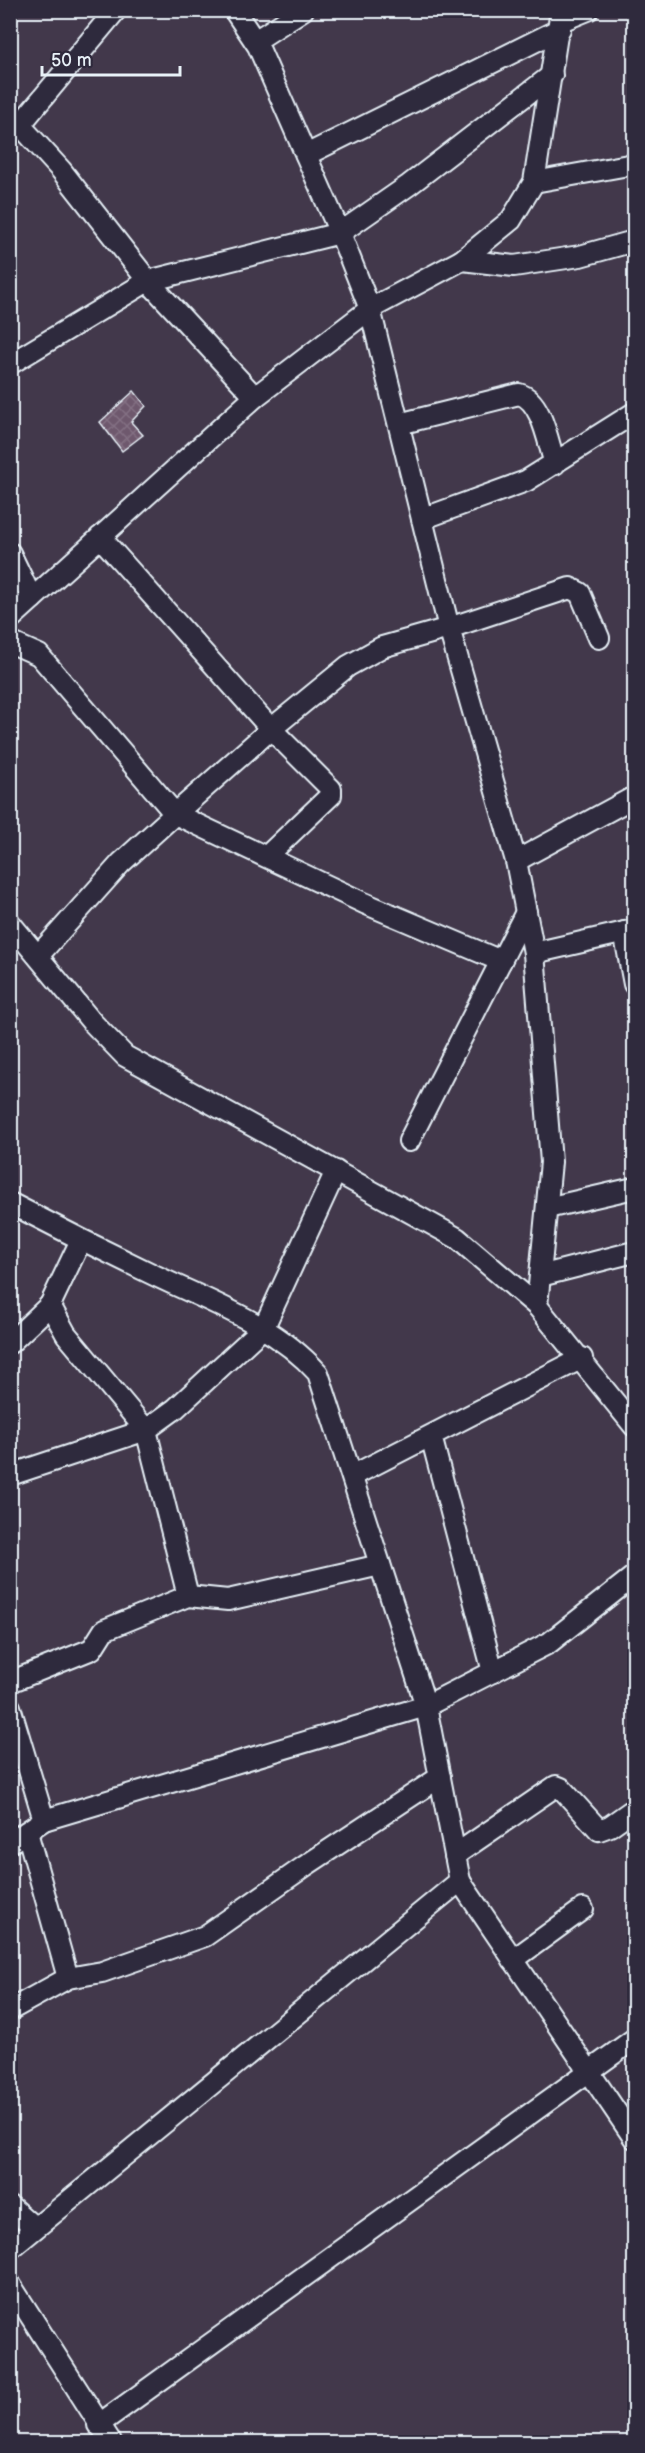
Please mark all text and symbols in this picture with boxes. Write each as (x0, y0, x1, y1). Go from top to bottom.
scale bar (42, 39, 180, 77)
text: 50 m (51, 50, 92, 71)

